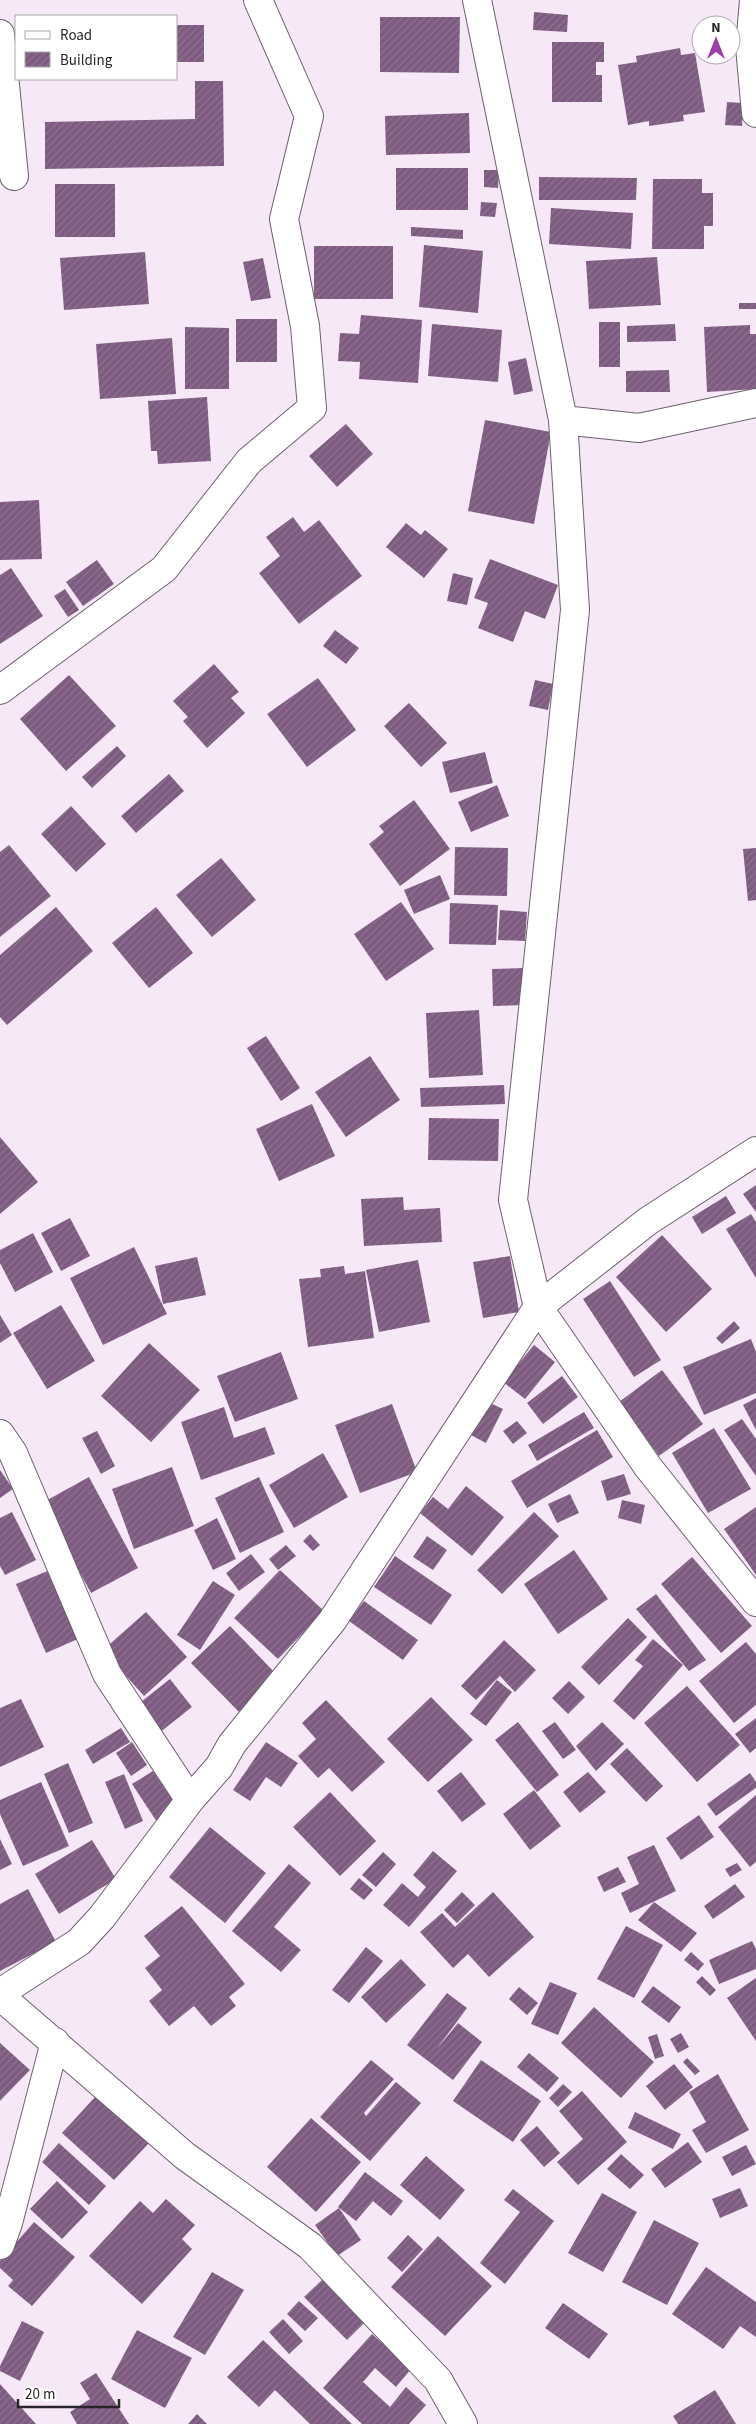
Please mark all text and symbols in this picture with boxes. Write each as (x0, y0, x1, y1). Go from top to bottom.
legend (15, 15, 178, 80)
north arrow (691, 15, 741, 65)
text: N (711, 18, 721, 38)
text: Road (60, 25, 92, 46)
text: Building (60, 50, 113, 71)
scale bar (18, 2376, 119, 2408)
text: 20 m (25, 2384, 55, 2405)

